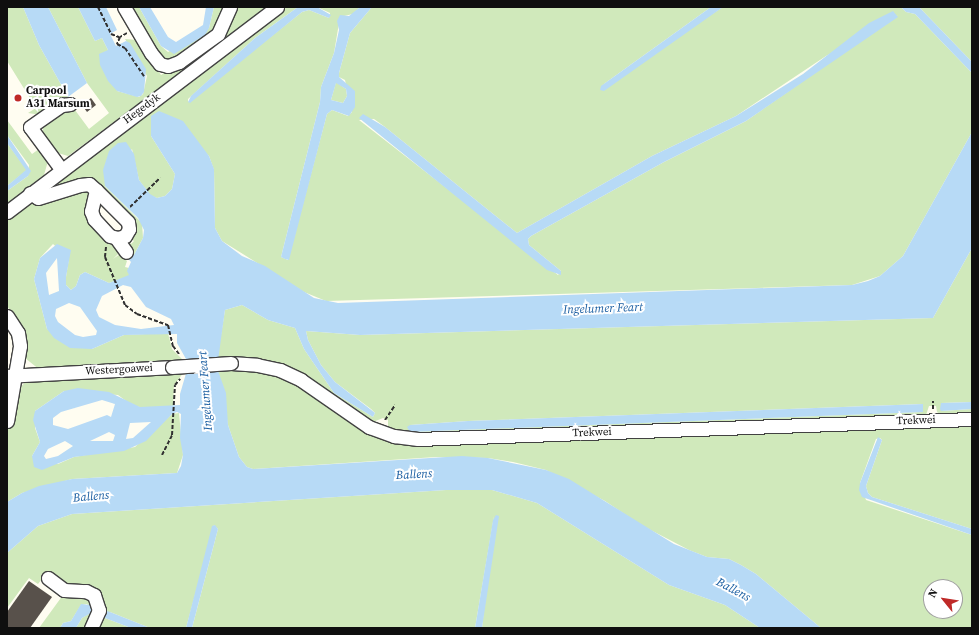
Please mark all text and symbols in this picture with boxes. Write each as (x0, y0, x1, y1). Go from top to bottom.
place label: Carpool A31 Marsum (26, 85, 90, 111)
street label: Hegedyk (121, 91, 163, 127)
marker: Carpool A31 Marsum (13, 93, 23, 103)
water label: Ingelumer Feart (563, 300, 643, 318)
water label: Ingelumer Feart (196, 351, 216, 431)
street label: Westergoawei (85, 362, 153, 378)
street label: Trekwei (896, 414, 936, 428)
street label: Trekwei (572, 426, 612, 440)
water label: Ballens (396, 467, 432, 483)
water label: Ballens (72, 488, 110, 506)
water label: Ballens (714, 575, 752, 605)
north arrow (923, 579, 963, 619)
text: N (925, 586, 942, 600)

